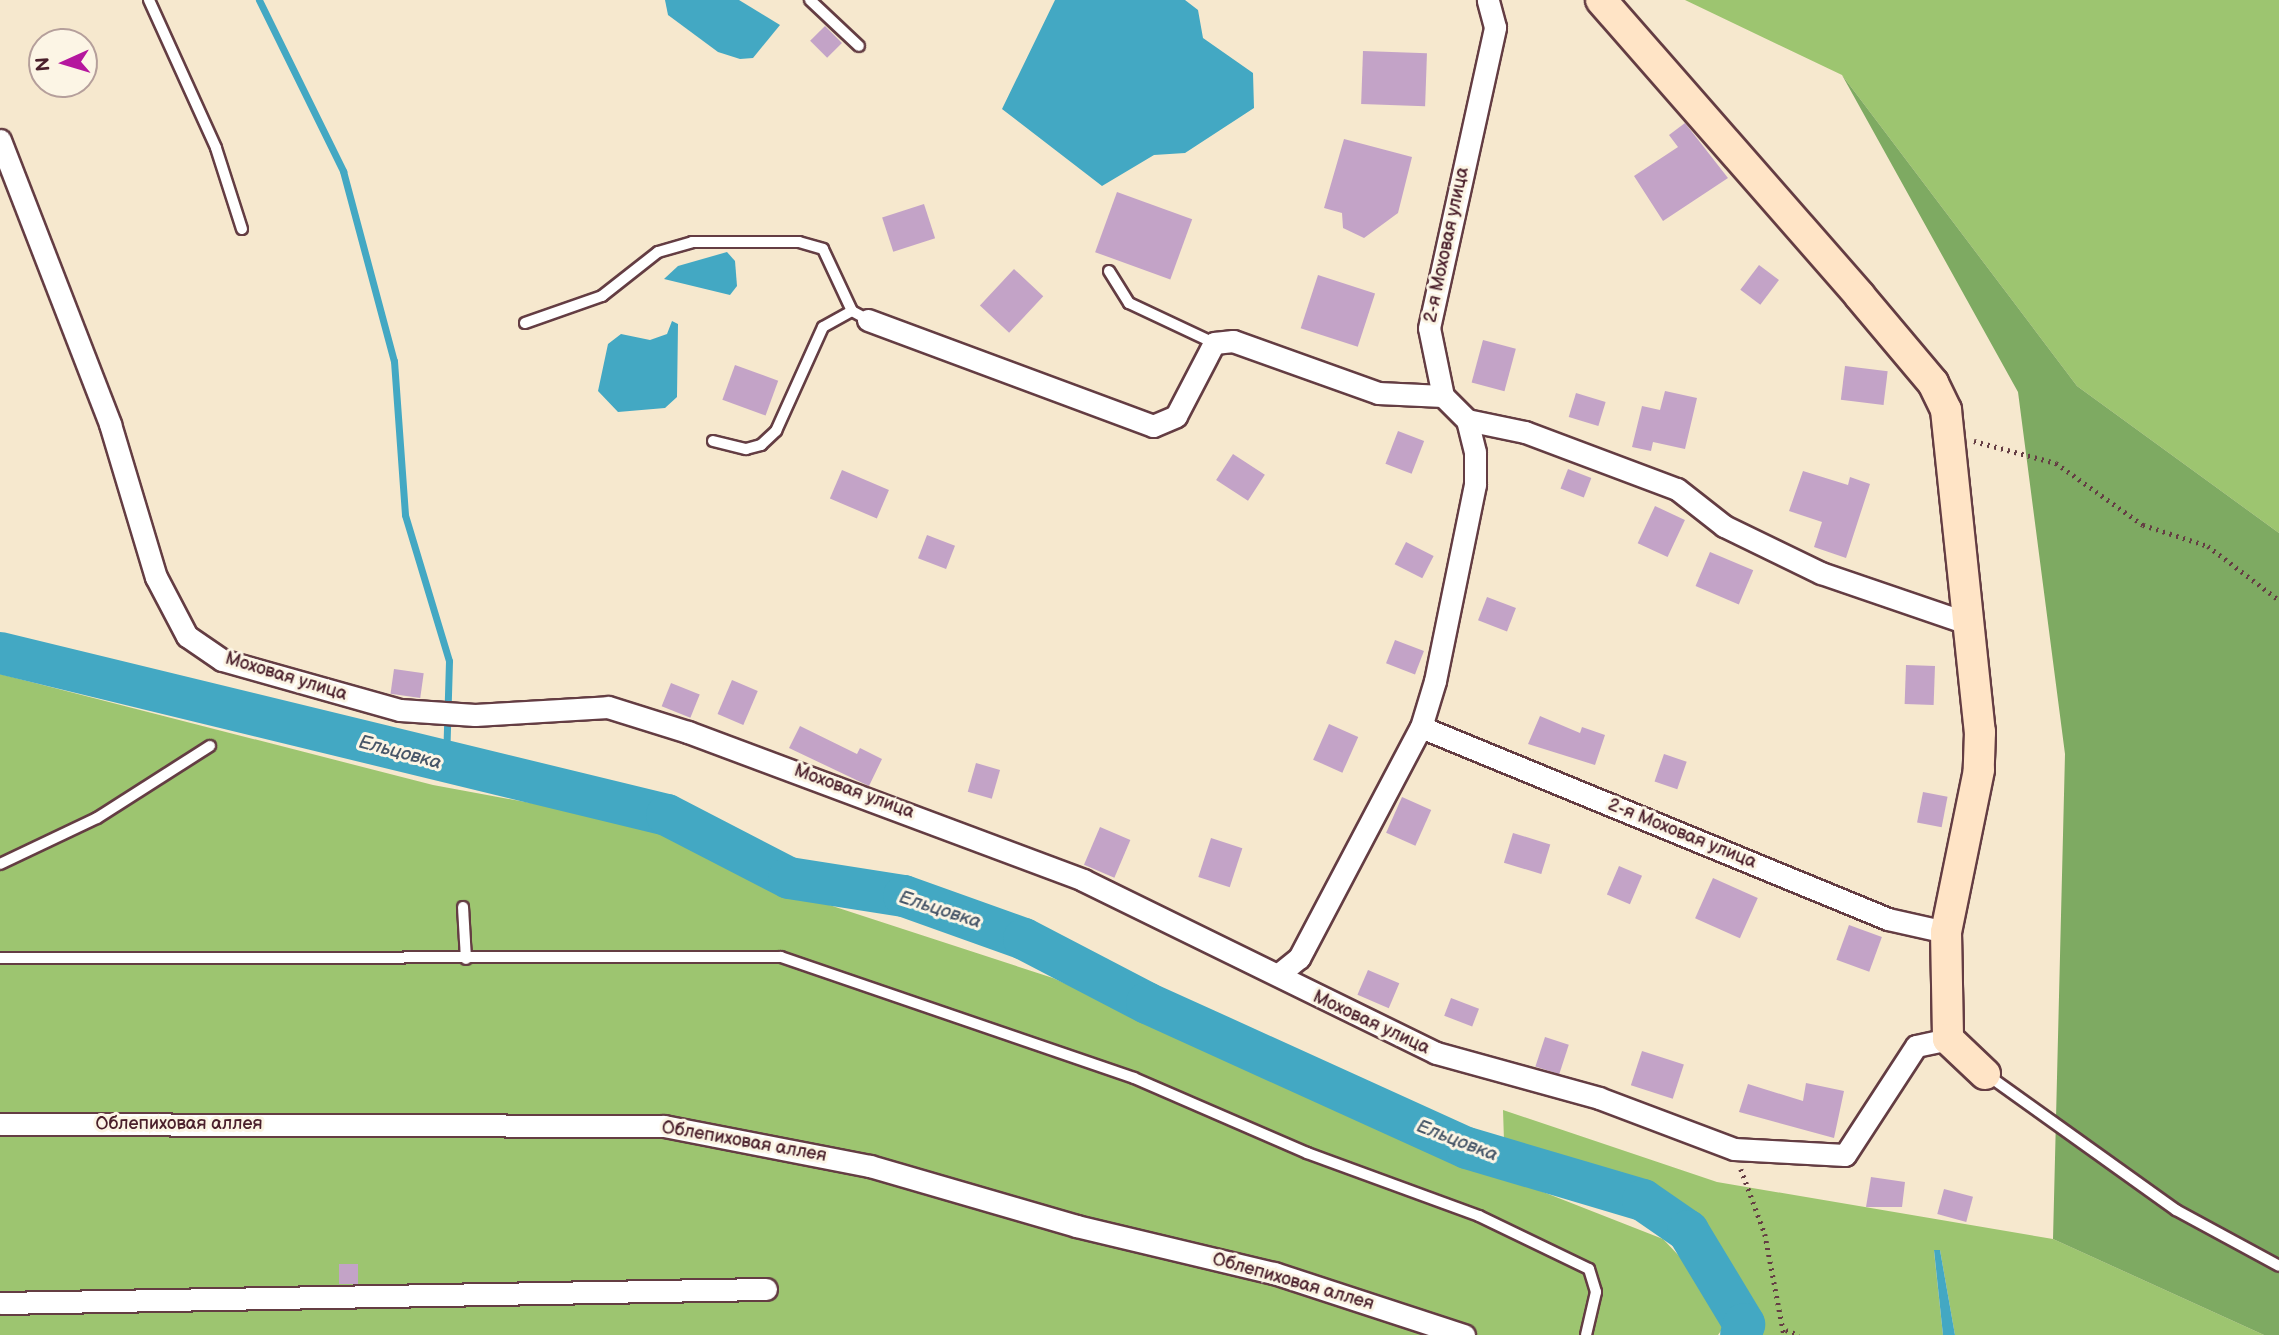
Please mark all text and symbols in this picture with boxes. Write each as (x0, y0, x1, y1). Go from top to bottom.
north arrow (28, 28, 98, 98)
text: N (32, 56, 56, 72)
street label: 2-я Моховая улица (1420, 165, 1474, 325)
street label: Моховая улица (222, 648, 350, 706)
water label: Ельцовка (356, 731, 444, 775)
street label: Моховая улица (791, 760, 917, 824)
street label: 2-я Моховая улица (1605, 794, 1759, 874)
water label: Ельцовка (896, 886, 984, 934)
street label: Моховая улица (1309, 987, 1433, 1059)
street label: Облепиховая аллея (96, 1113, 262, 1135)
water label: Ельцовка (1413, 1115, 1501, 1167)
street label: Облепиховая аллея (660, 1117, 828, 1167)
street label: Облепиховая аллея (1210, 1249, 1376, 1315)

